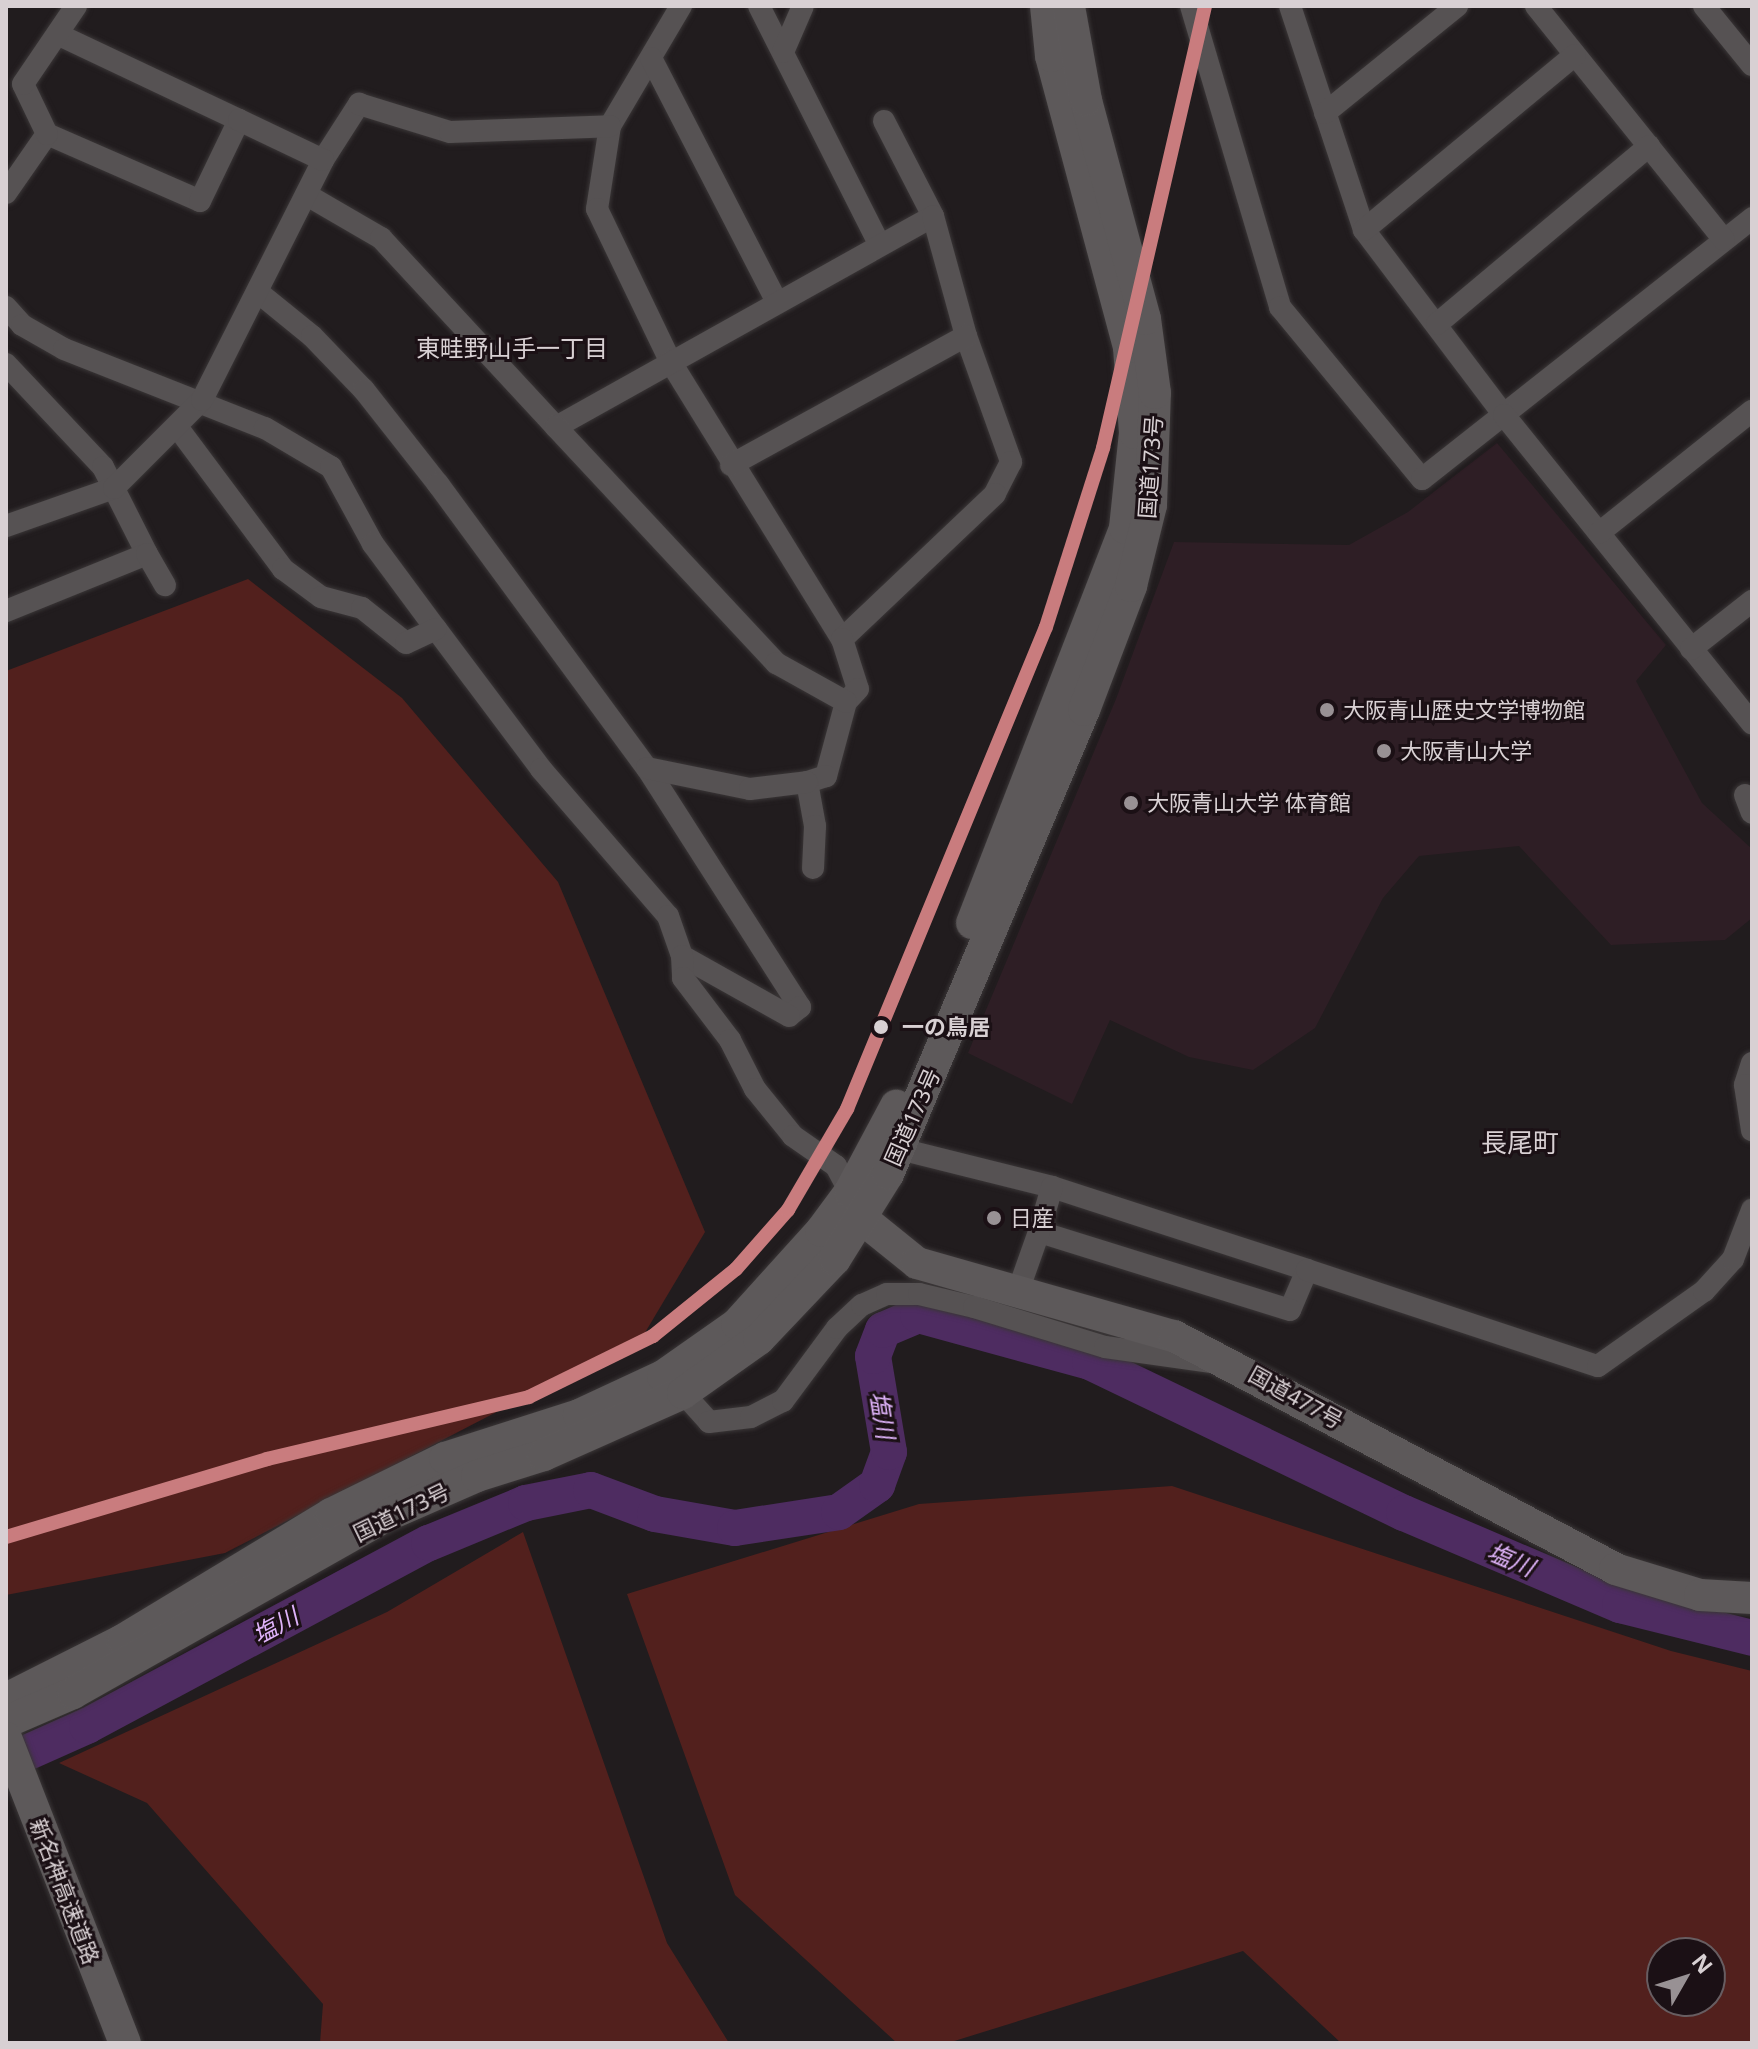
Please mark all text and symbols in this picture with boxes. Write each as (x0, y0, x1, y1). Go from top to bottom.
district label: 東畦野山手一丁目 (416, 334, 608, 362)
street label: 国道173号 (1133, 414, 1167, 520)
place label: 大阪青山歴史文学博物館 (1343, 697, 1585, 723)
marker: 大阪青山歴史文学博物館 (1318, 701, 1336, 719)
place label: 大阪青山大学 (1400, 738, 1532, 764)
marker: 大阪青山大学 (1375, 742, 1393, 760)
place label: 大阪青山大学 体育館 (1147, 790, 1351, 816)
marker: 大阪青山大学 体育館 (1122, 794, 1140, 812)
marker: 一の鳥居 (867, 1013, 895, 1041)
place label: 一の鳥居 (902, 1014, 990, 1040)
street label: 国道173号 (879, 1064, 945, 1170)
district label: 長尾町 (1481, 1127, 1559, 1159)
place label: 日産 (1010, 1205, 1054, 1231)
marker: 日産 (985, 1209, 1003, 1227)
street label: 国道477号 (1244, 1360, 1348, 1434)
water label: 塩川 (865, 1389, 901, 1441)
street label: 国道173号 (349, 1477, 453, 1547)
water label: 塩川 (1483, 1536, 1539, 1582)
water label: 塩川 (247, 1601, 303, 1649)
street label: 新名神高速道路 (25, 1814, 105, 1968)
north arrow (1646, 1937, 1726, 2017)
text: N (1686, 1947, 1720, 1980)

